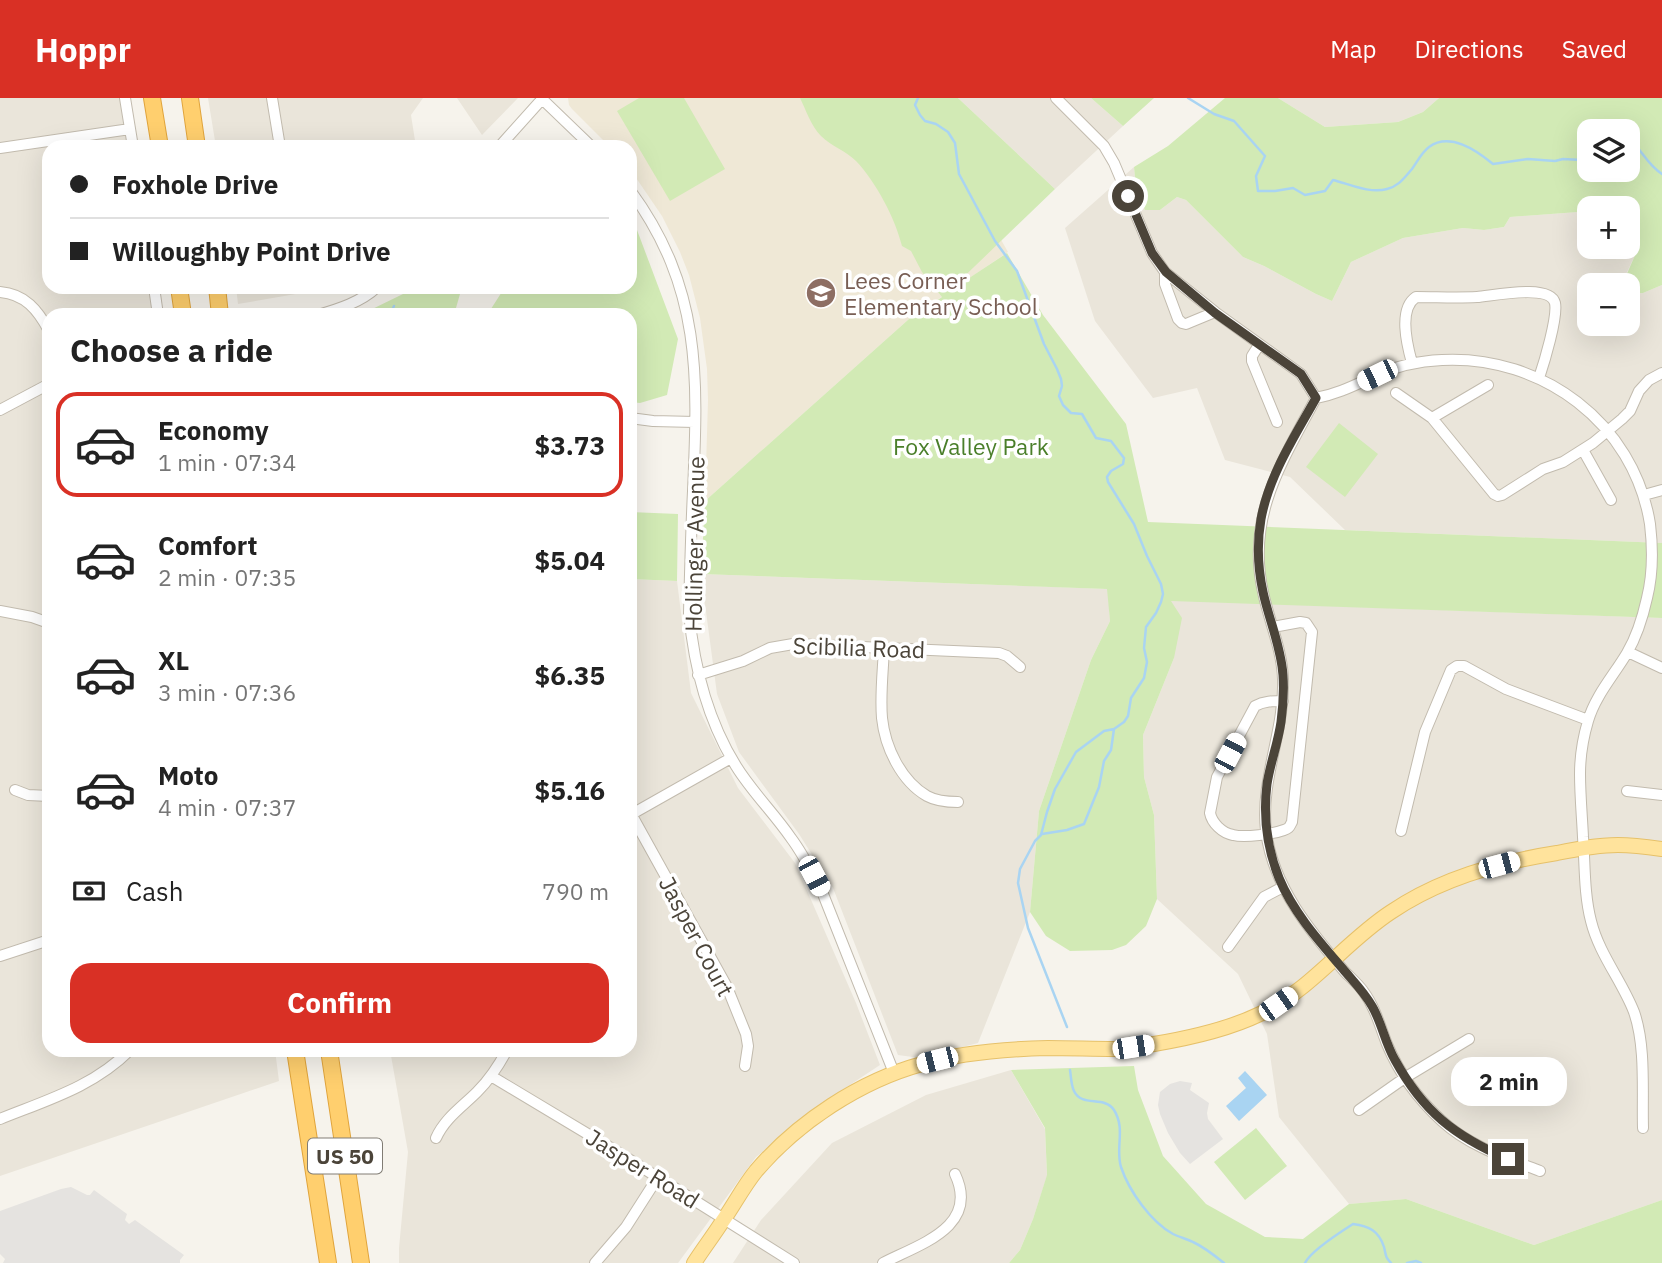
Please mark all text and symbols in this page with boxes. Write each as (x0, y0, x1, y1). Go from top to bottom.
text: Hoppr (35, 28, 131, 71)
text: Map (1330, 33, 1376, 65)
text: Directions (1414, 33, 1524, 65)
text: Saved (1562, 33, 1627, 65)
map controls (1577, 119, 1640, 336)
button: layers (1577, 119, 1640, 182)
text: Foxhole Drive (112, 167, 278, 201)
route start (1112, 180, 1144, 212)
button: + (1577, 196, 1640, 259)
text: Willoughby Point Drive (112, 234, 391, 268)
place label: Lees Corner Elementary School (844, 265, 1038, 321)
button: − (1577, 273, 1640, 336)
school or university icon: Lees Corner Elementary School (804, 276, 838, 310)
text: Choose a ride (70, 329, 273, 371)
car (1354, 356, 1401, 394)
icon: car (74, 413, 137, 476)
text: Economy (158, 413, 269, 447)
text: $3.73 (535, 428, 605, 462)
park label: Fox Valley Park (893, 431, 1049, 461)
text: 1 min · 07:34 (158, 447, 296, 477)
street label: Hollinger Avenue (677, 456, 711, 632)
icon: car (74, 528, 137, 591)
text: Comfort (158, 528, 257, 562)
text: $5.04 (535, 543, 605, 577)
text: 2 min · 07:35 (158, 562, 296, 592)
street label: Scibilia Road (792, 630, 926, 664)
icon: car (74, 643, 137, 706)
text: XL (158, 643, 189, 677)
text: $6.35 (535, 658, 605, 692)
text: 3 min · 07:36 (158, 677, 296, 707)
car (1211, 730, 1250, 776)
icon: car (74, 758, 137, 821)
text: Moto (158, 758, 218, 792)
text: $5.16 (535, 773, 605, 807)
text: 4 min · 07:37 (158, 792, 296, 822)
car (1476, 849, 1523, 881)
car (795, 853, 834, 899)
street label: Jasper Court (653, 871, 741, 1001)
icon: cash (70, 872, 108, 910)
text: Cash (126, 874, 183, 908)
text: 790 m (542, 876, 609, 906)
button: Confirm (70, 963, 609, 1043)
car (1255, 983, 1302, 1025)
car (1111, 1033, 1156, 1061)
car (915, 1045, 960, 1075)
callout: 2 min (1450, 1058, 1566, 1107)
text: 2 min (1479, 1066, 1539, 1096)
street label: Jasper Road (581, 1121, 705, 1215)
road number: US 50 (308, 1138, 382, 1174)
route end (1492, 1143, 1524, 1175)

